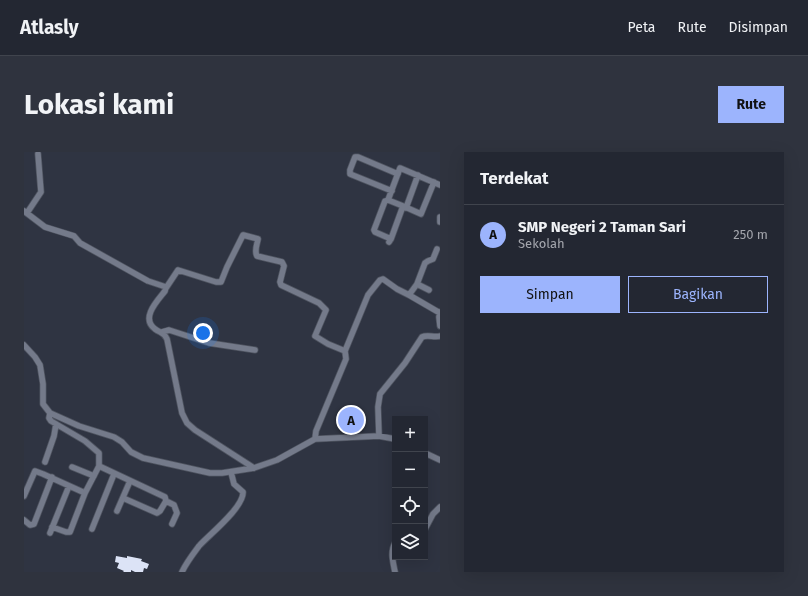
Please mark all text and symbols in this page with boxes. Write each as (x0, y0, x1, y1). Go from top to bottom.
text: Atlasly (20, 16, 79, 39)
text: Peta (628, 19, 655, 36)
text: Rute (677, 19, 707, 36)
text: Disimpan (729, 19, 788, 36)
button: Rute (718, 86, 784, 123)
text: Lokasi kami (24, 88, 174, 121)
text: Terdekat (480, 168, 549, 189)
text: SMP Negeri 2 Taman Sari (518, 218, 686, 236)
text: A (489, 227, 497, 242)
text: 250 m (733, 227, 768, 242)
text: Sekolah (518, 236, 565, 251)
button: Simpan (480, 276, 620, 313)
button: Bagikan (628, 276, 768, 313)
your location (193, 323, 213, 343)
pin: A (338, 405, 364, 435)
map controls (392, 416, 428, 560)
button: + (392, 416, 428, 452)
button: − (392, 452, 428, 488)
button: locate (392, 488, 428, 524)
button: layers (392, 524, 428, 560)

